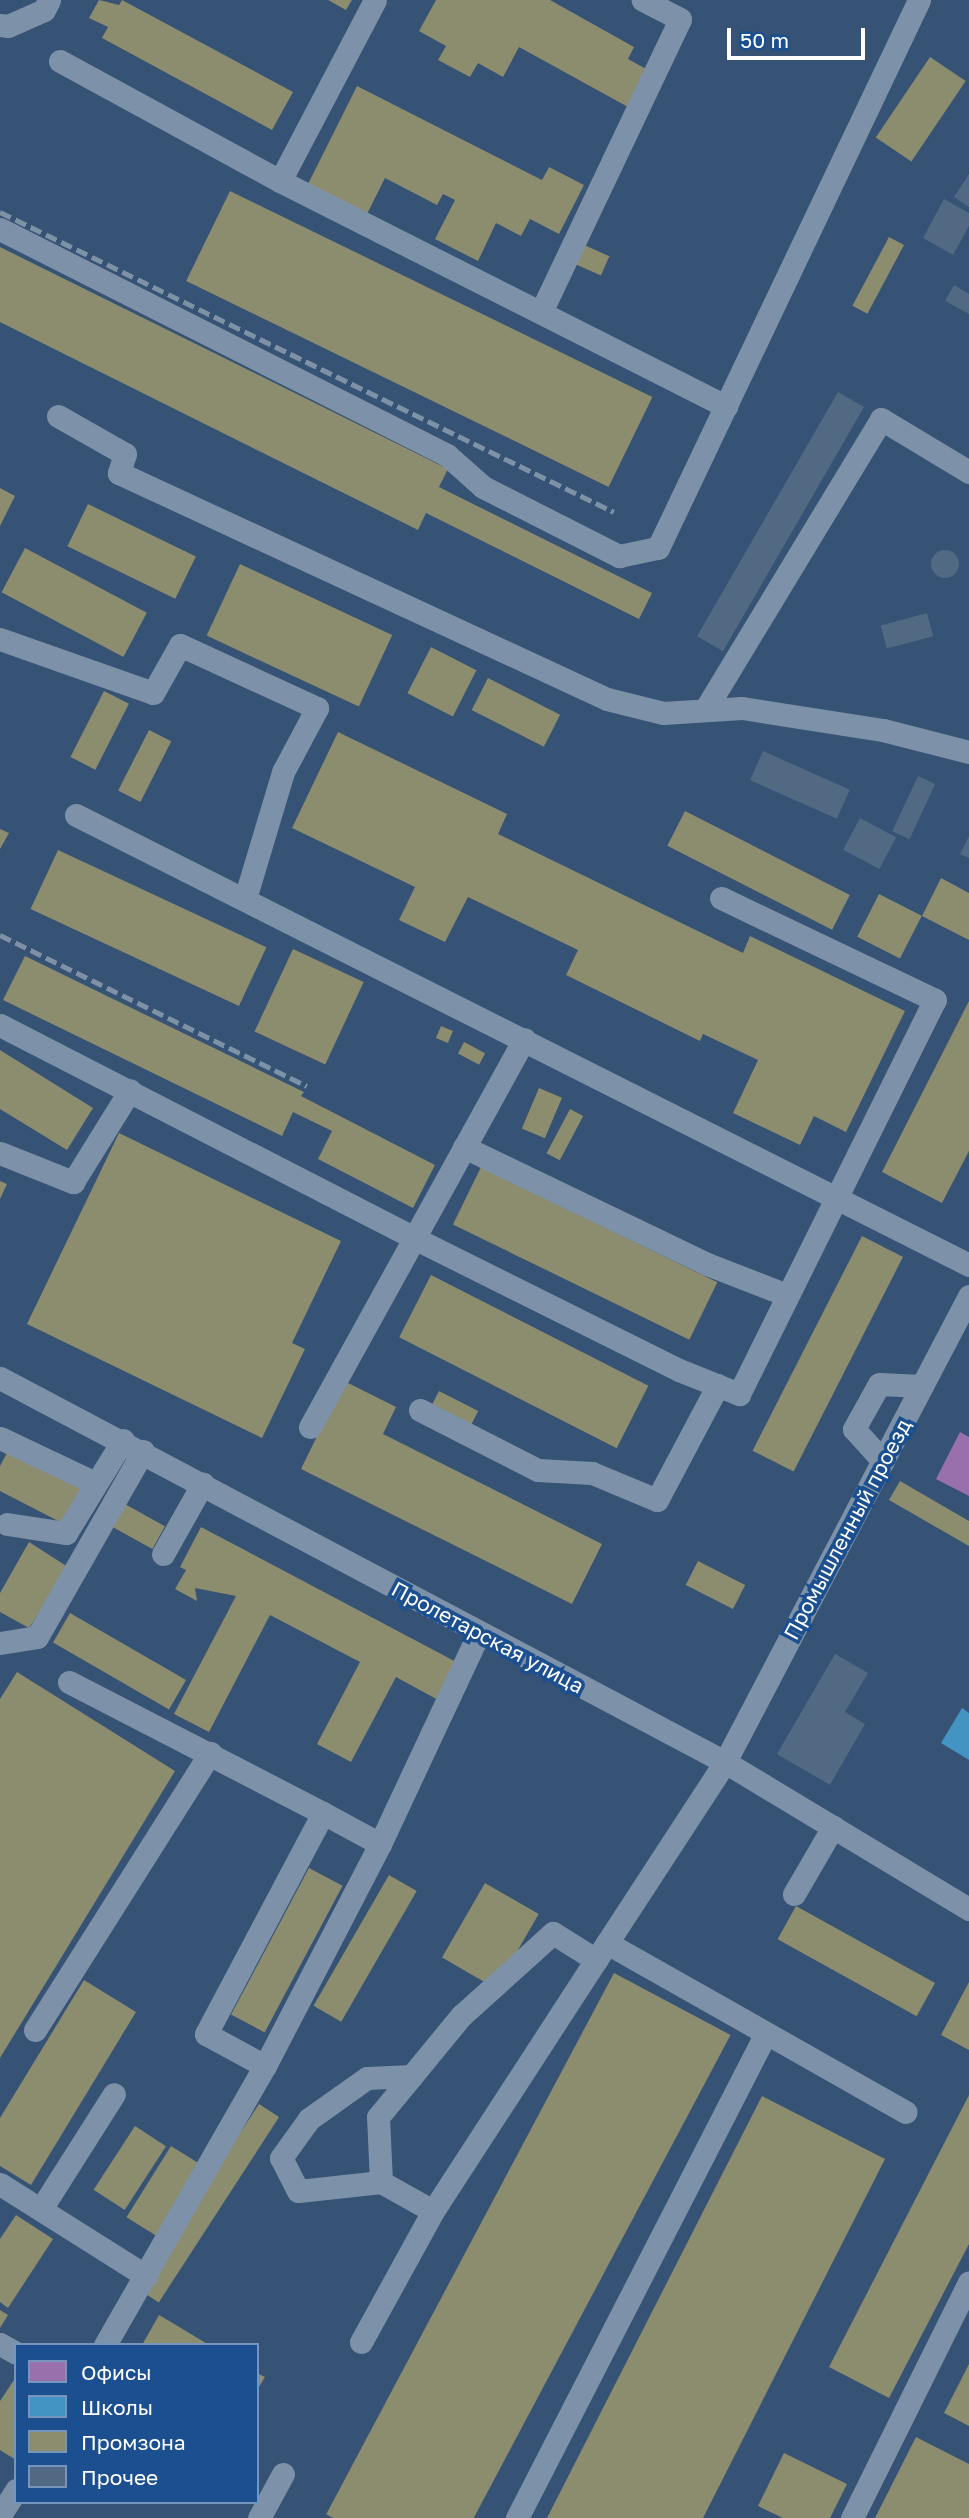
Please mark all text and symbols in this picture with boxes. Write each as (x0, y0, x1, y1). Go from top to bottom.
scale bar (731, 14, 869, 58)
text: 50 m (740, 27, 789, 53)
street label: Промышленный проезд (778, 1414, 916, 1644)
street label: Пролетарская улица (388, 1576, 588, 1698)
legend (14, 2343, 259, 2504)
text: Офисы (81, 2359, 152, 2385)
text: Школы (81, 2394, 153, 2420)
text: Промзона (81, 2429, 186, 2455)
text: Прочее (81, 2464, 158, 2490)

